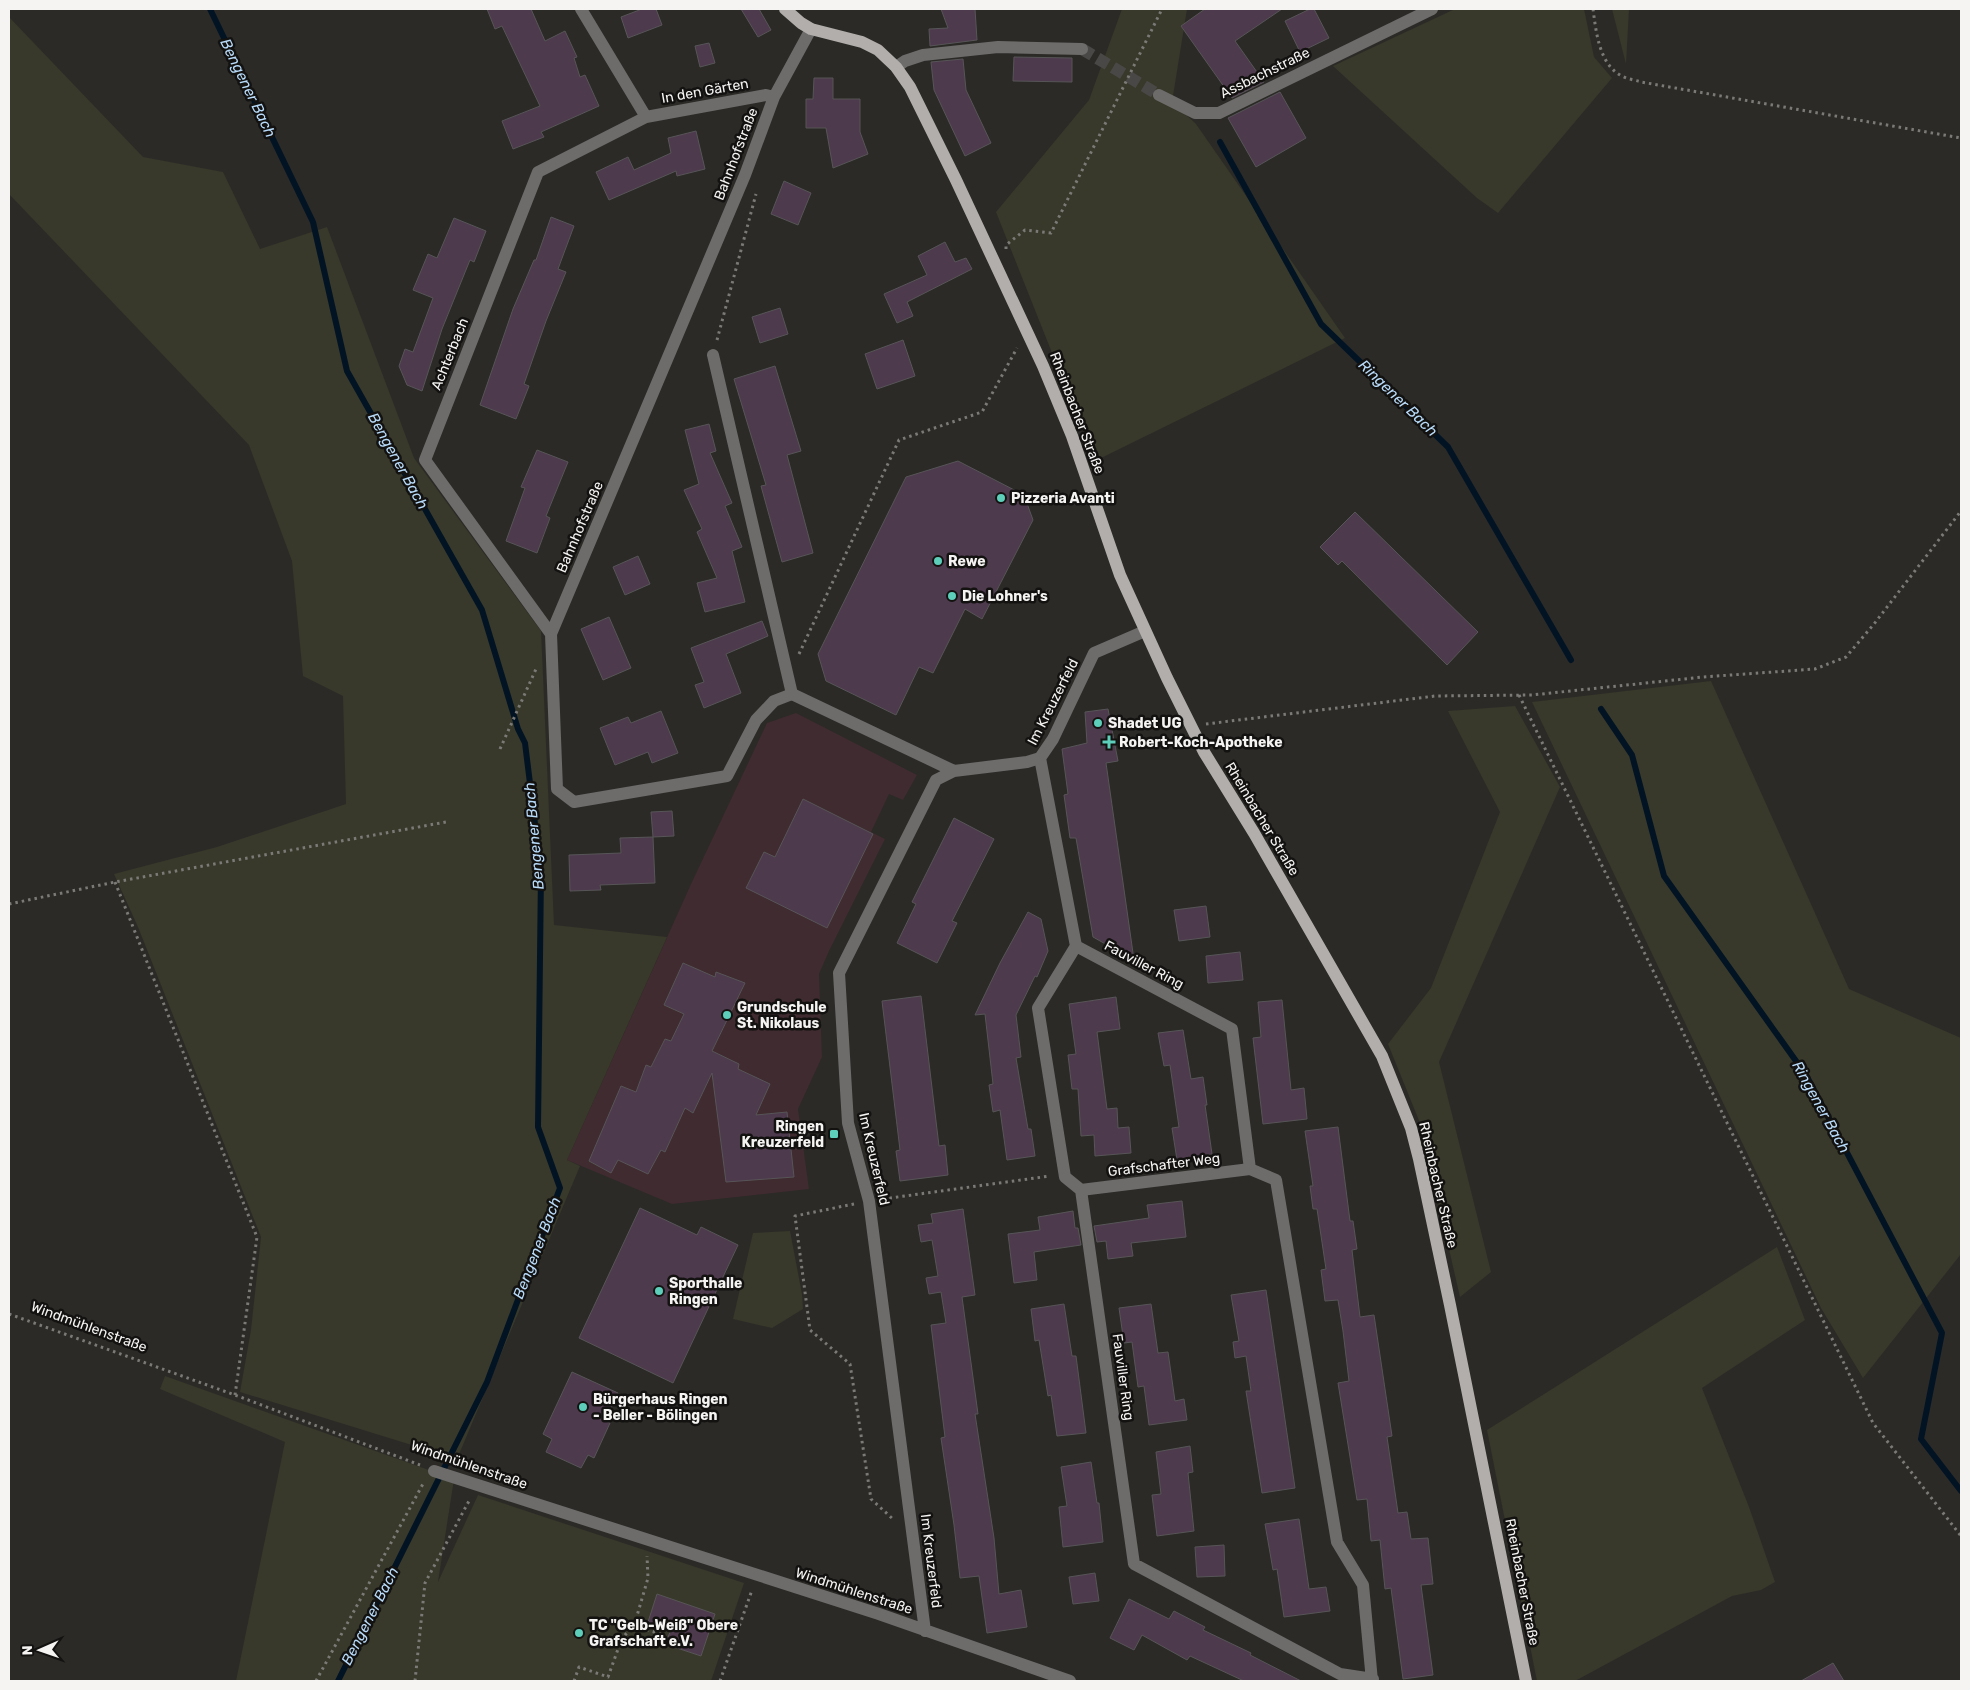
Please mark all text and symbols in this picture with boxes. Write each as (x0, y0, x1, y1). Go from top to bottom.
water label: Bengener Bach (216, 36, 280, 140)
street label: Assbachstraße (1217, 44, 1313, 102)
street label: In den Gärten (660, 75, 750, 107)
street label: Bahnhofstraße (711, 105, 761, 203)
street label: Achterbach (428, 315, 472, 393)
street label: Rheinbacher Straße (1046, 350, 1108, 476)
water label: Ringener Bach (1355, 356, 1441, 440)
water label: Bengener Bach (364, 410, 432, 512)
street label: Bahnhofstraße (553, 479, 607, 575)
place label: Pizzeria Avanti (1011, 490, 1115, 507)
marker: Pizzeria Avanti (995, 492, 1007, 504)
place label: Rewe (948, 553, 986, 570)
marker: Rewe (932, 555, 944, 567)
place label: Die Lohner's (962, 588, 1048, 605)
marker: Die Lohner's (946, 590, 958, 602)
street label: Im Kreuzerfeld (1024, 656, 1082, 748)
place label: Shadet UG (1108, 715, 1182, 732)
marker: Shadet UG (1092, 717, 1104, 729)
place label: Robert-Koch-Apotheke (1119, 734, 1282, 751)
marker: Robert-Koch-Apotheke (1103, 736, 1115, 748)
street label: Rheinbacher Straße (1221, 759, 1303, 879)
water label: Bengener Bach (520, 782, 548, 890)
street label: Fauviller Ring (1101, 937, 1187, 993)
place label: Grundschule St. Nikolaus (737, 999, 827, 1032)
marker: Grundschule St. Nikolaus (721, 1009, 733, 1021)
water label: Ringener Bach (1788, 1058, 1854, 1156)
street label: Im Kreuzerfeld (855, 1111, 893, 1207)
place label: Ringen Kreuzerfeld (742, 1118, 824, 1151)
street label: Rheinbacher Straße (1415, 1120, 1461, 1250)
marker: Ringen Kreuzerfeld (828, 1128, 840, 1140)
street label: Grafschafter Weg (1107, 1150, 1221, 1180)
water label: Bengener Bach (509, 1194, 565, 1302)
place label: Sporthalle Ringen (669, 1275, 742, 1308)
marker: Sporthalle Ringen (653, 1285, 665, 1297)
street label: Windmühlenstraße (29, 1298, 149, 1356)
street label: Fauviller Ring (1108, 1332, 1138, 1422)
place label: Bürgerhaus Ringen - Beller - Bölingen (593, 1391, 728, 1424)
marker: Bürgerhaus Ringen - Beller - Bölingen (577, 1401, 589, 1413)
street label: Windmühlenstraße (408, 1437, 530, 1493)
street label: Im Kreuzerfeld (917, 1513, 945, 1609)
street label: Rheinbacher Straße (1501, 1517, 1543, 1647)
water label: Bengener Bach (338, 1564, 402, 1668)
street label: Windmühlenstraße (793, 1564, 915, 1618)
place label: TC "Gelb-Weiß" Obere Grafschaft e.V. (589, 1617, 738, 1650)
north arrow (15, 1625, 65, 1675)
marker: TC "Gelb-Weiß" Obere Grafschaft e.V. (573, 1627, 585, 1639)
text: N (19, 1645, 36, 1656)

